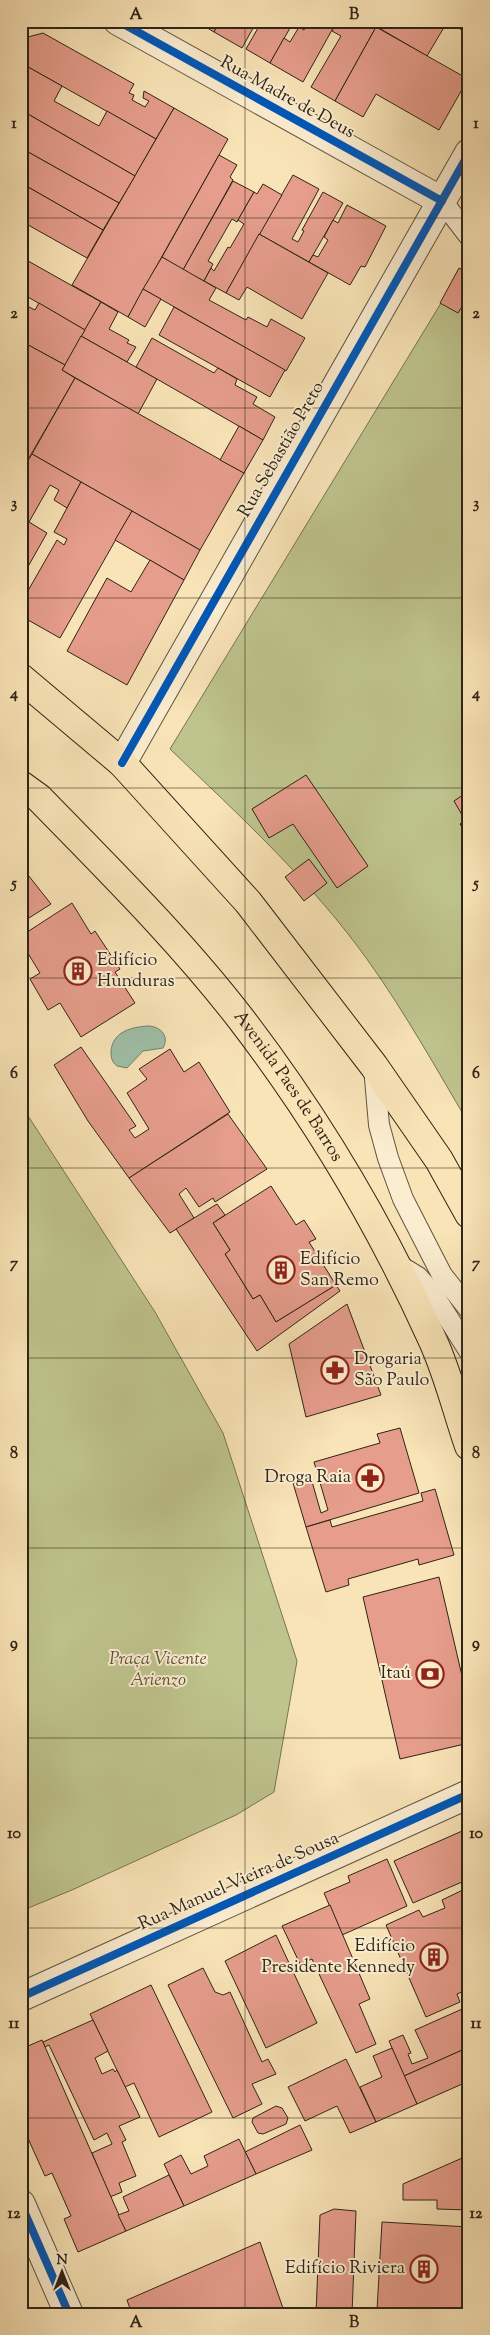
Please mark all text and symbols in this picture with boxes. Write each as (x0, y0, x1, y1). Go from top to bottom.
text: A (130, 4, 143, 27)
text: B (349, 4, 359, 27)
street label: Rua Madre de Deus (215, 50, 359, 146)
text: 1 (11, 113, 17, 136)
text: 1 (473, 113, 479, 136)
text: 2 (10, 303, 18, 326)
text: 2 (472, 303, 480, 326)
street label: Rua Sebastião Preto (232, 377, 332, 523)
text: 3 (11, 493, 18, 516)
text: 3 (473, 493, 480, 516)
text: 4 (9, 683, 18, 706)
text: 4 (471, 683, 480, 706)
text: 5 (9, 873, 17, 896)
text: 5 (471, 873, 479, 896)
place label: Edifício Hunduras (97, 948, 175, 995)
building icon: Edifício Hunduras (63, 956, 93, 986)
street label: Avenida Paes de Barros (226, 1006, 349, 1167)
text: 6 (10, 1063, 18, 1086)
text: 6 (472, 1063, 480, 1086)
place label: Edifício San Remo (300, 1247, 379, 1294)
text: 7 (10, 1253, 19, 1276)
text: 7 (472, 1253, 481, 1276)
building icon: Edifício San Remo (266, 1255, 296, 1285)
place label: Drogaria São Paulo (354, 1347, 430, 1394)
pharmacy icon: Drogaria São Paulo (320, 1355, 350, 1385)
text: 8 (10, 1443, 18, 1466)
text: 8 (472, 1443, 480, 1466)
pharmacy icon: Droga Raia (355, 1463, 385, 1493)
place label: Droga Raia (265, 1465, 351, 1491)
text: 9 (10, 1633, 18, 1656)
text: 9 (472, 1633, 480, 1656)
park label: Praça Vicente Arienzo (109, 1647, 207, 1694)
bank icon: Itaú (415, 1659, 445, 1689)
place label: Itaú (381, 1661, 411, 1687)
text: 10 (7, 1823, 21, 1846)
text: 10 (469, 1823, 483, 1846)
street label: Rua Manuel Vieira de Sousa (135, 1826, 343, 1938)
place label: Edifício Presidente Kennedy (262, 1934, 415, 1981)
building icon: Edifício Presidente Kennedy (419, 1942, 449, 1972)
text: 11 (9, 2013, 20, 2036)
text: 11 (471, 2013, 482, 2036)
text: 12 (8, 2203, 21, 2226)
text: 12 (470, 2203, 483, 2226)
north arrow (38, 2248, 88, 2298)
text: N (56, 2251, 68, 2271)
building icon: Edifício Riviera (409, 2254, 439, 2284)
place label: Edifício Riviera (285, 2256, 405, 2282)
text: A (130, 2312, 143, 2335)
text: B (349, 2312, 359, 2335)

